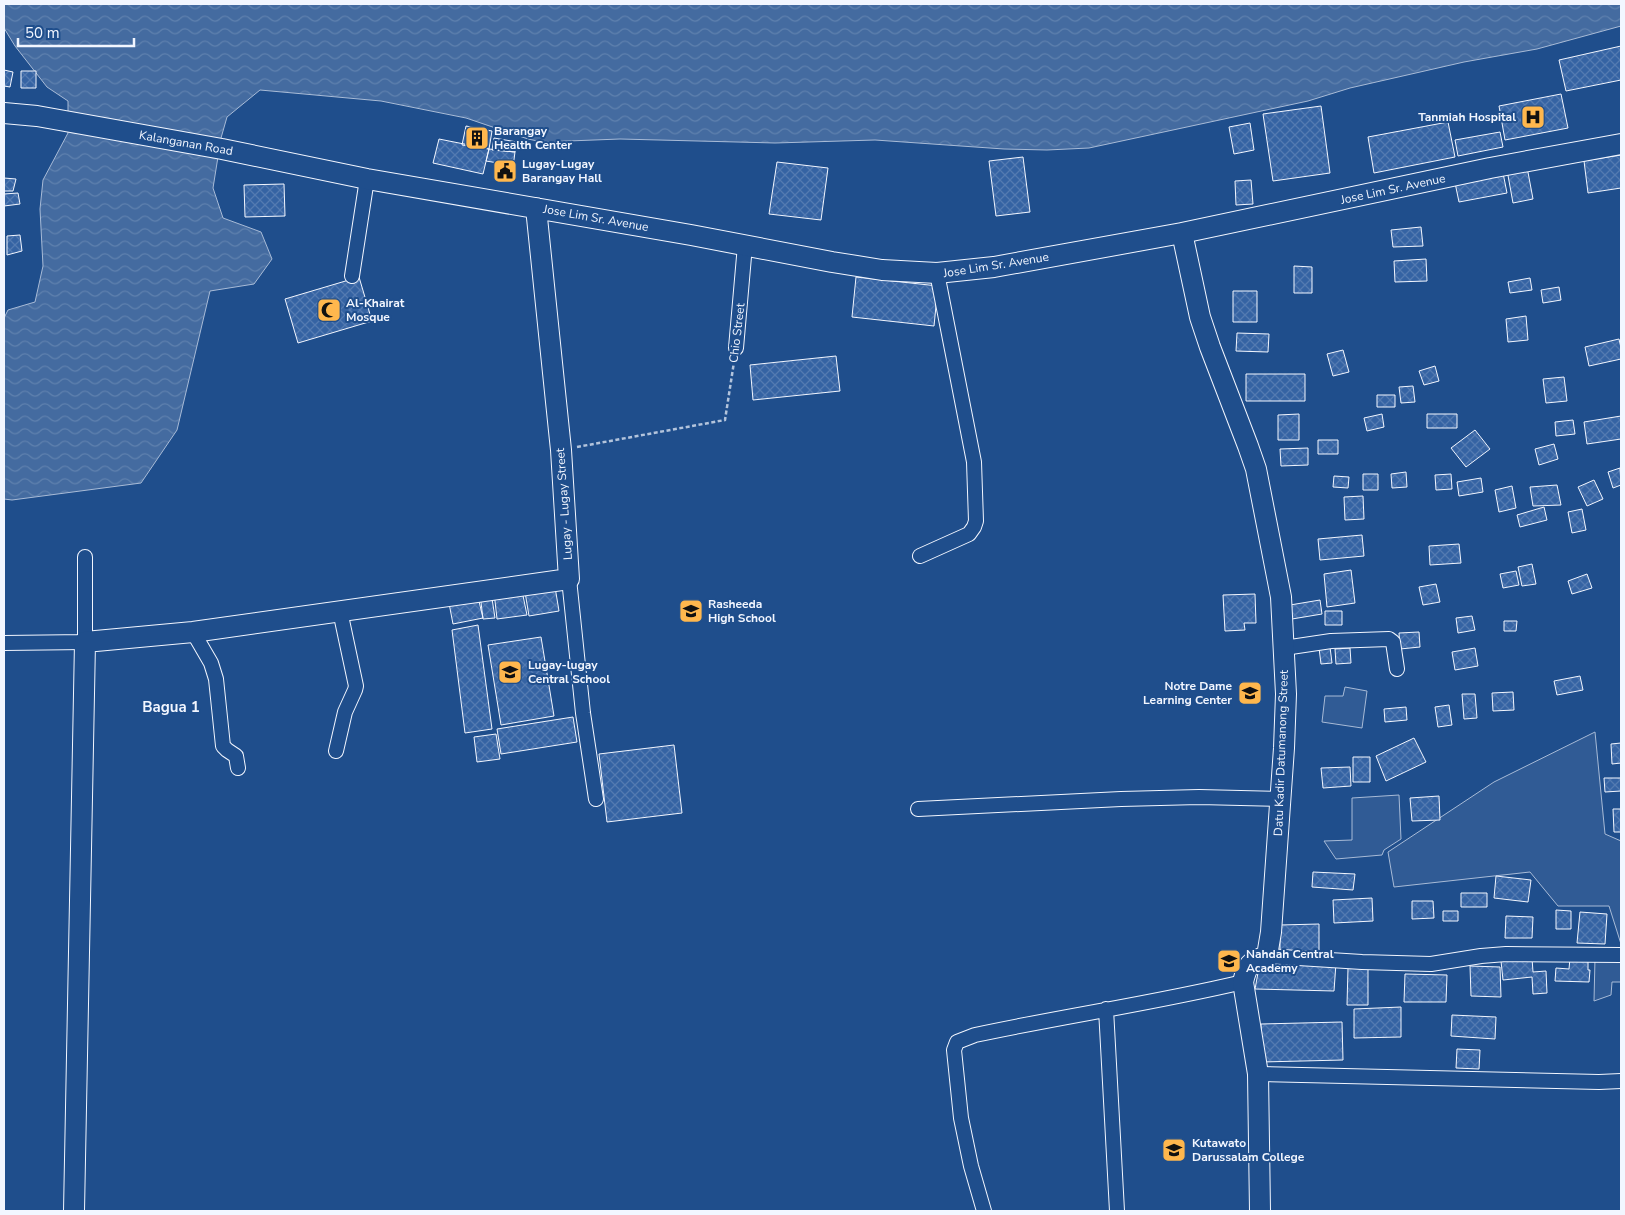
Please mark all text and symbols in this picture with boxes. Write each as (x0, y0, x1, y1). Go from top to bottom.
scale bar (18, 15, 134, 47)
text: 50 m (25, 23, 60, 43)
hospital icon: Tanmiah Hospital (1520, 104, 1546, 130)
place label: Tanmiah Hospital (1418, 109, 1516, 125)
place label: Barangay Health Center (494, 123, 572, 153)
building icon: Barangay Health Center (464, 125, 490, 151)
street label: Kalanganan Road (138, 127, 234, 159)
place label: Lugay-Lugay Barangay Hall (522, 156, 602, 186)
public building icon: Lugay-Lugay Barangay Hall (492, 158, 518, 184)
street label: Jose Lim Sr. Avenue (1338, 170, 1447, 208)
street label: Jose Lim Sr. Avenue (541, 201, 650, 235)
street label: Jose Lim Sr. Avenue (941, 249, 1050, 281)
place label: Al-Khairat Mosque (346, 295, 405, 325)
mosque icon: Al-Khairat Mosque (316, 297, 342, 323)
street label: Chio Street (725, 301, 749, 364)
street label: Lugay - Lugay Street (552, 447, 576, 561)
place label: Rasheeda High School (708, 596, 776, 626)
school or university icon: Rasheeda High School (678, 598, 704, 624)
place label: Lugay-lugay Central School (528, 657, 610, 687)
school or university icon: Lugay-lugay Central School (497, 659, 523, 685)
street label: Datu Kadir Datumanong Street (1270, 669, 1292, 836)
place label: Notre Dame Learning Center (1143, 678, 1232, 708)
school or university icon: Notre Dame Learning Center (1237, 680, 1263, 706)
district label: Bagua 1 (142, 697, 200, 717)
place label: Nahdah Central Academy (1246, 946, 1334, 976)
school or university icon: Nahdah Central Academy (1216, 948, 1242, 974)
place label: Kutawato Darussalam College (1192, 1135, 1305, 1165)
school or university icon: Kutawato Darussalam College (1161, 1137, 1187, 1163)

